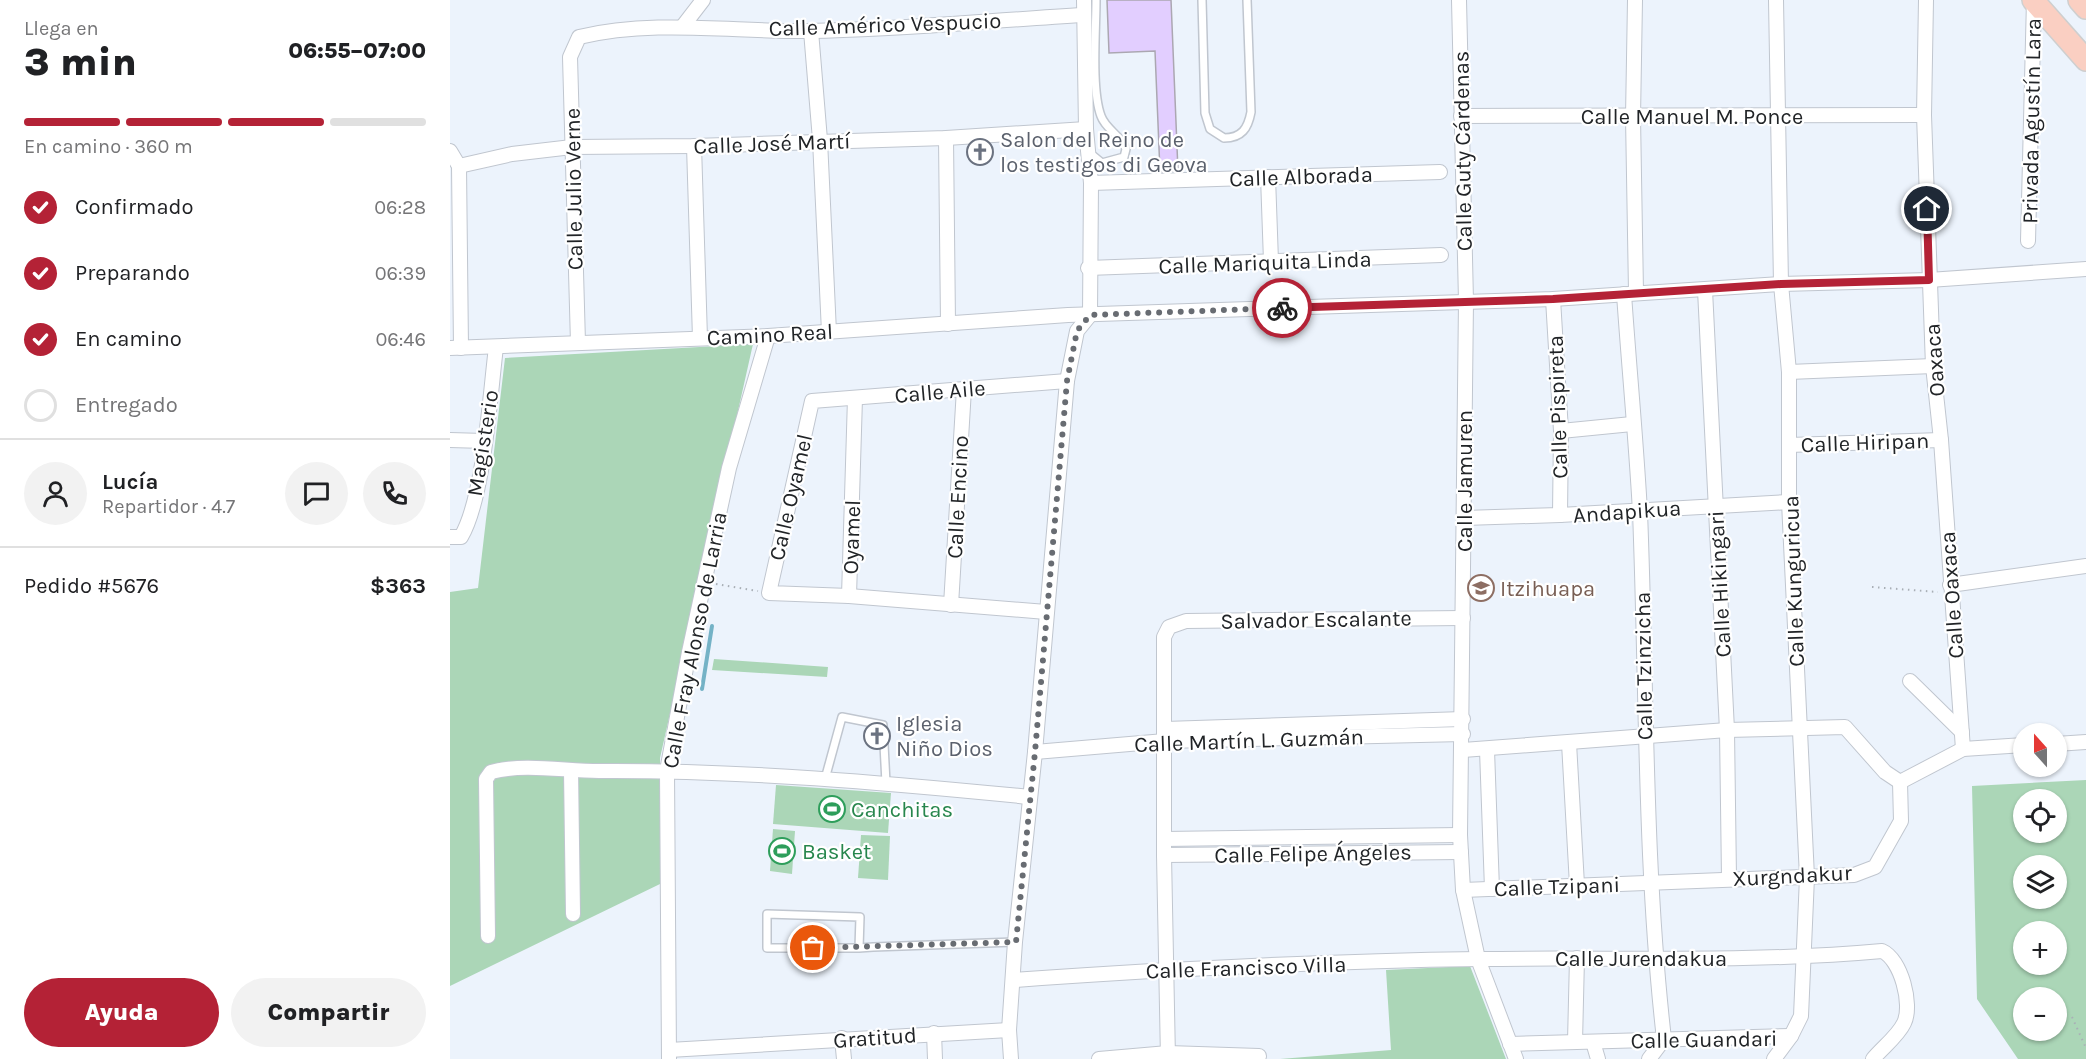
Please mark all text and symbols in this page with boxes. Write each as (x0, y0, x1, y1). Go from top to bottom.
street label: Calle Américo Vespucio (768, 8, 1002, 42)
text: Llega en (24, 17, 99, 40)
street label: Privada Agustín Lara (2017, 18, 2047, 224)
text: 06:55–07:00 (288, 38, 426, 64)
text: 3 min (24, 39, 137, 85)
street label: Calle Guty Cárdenas (1448, 51, 1478, 251)
street label: Calle Manuel M. Ponce (1581, 104, 1803, 130)
street label: Calle Julio Verne (560, 108, 588, 270)
place label: Salon del Reino de los testigos di Geova (1000, 127, 1208, 178)
street label: Calle José Martí (693, 128, 851, 160)
text: En camino · 360 m (24, 135, 193, 158)
church icon: Salon del Reino de los testigos di Geova (965, 137, 995, 167)
street label: Calle Alborada (1229, 162, 1373, 192)
pin (1901, 183, 1952, 234)
icon: check (24, 191, 57, 224)
icon: home (1910, 192, 1943, 225)
text: Confirmado (75, 194, 194, 220)
text: 06:28 (374, 196, 426, 219)
street label: Calle Mariquita Linda (1158, 246, 1372, 280)
icon: check (24, 257, 57, 290)
text: Preparando (75, 260, 190, 286)
text: 06:39 (375, 262, 426, 285)
courier (1252, 278, 1312, 338)
icon: bike (1266, 292, 1299, 325)
street label: Camino Real (706, 319, 834, 351)
icon: check (24, 323, 57, 356)
street label: Oaxaca (1919, 323, 1951, 397)
text: En camino (75, 326, 182, 352)
text: 06:46 (375, 328, 426, 351)
street label: Calle Pispireta (1542, 335, 1574, 479)
street label: Calle Aile (894, 375, 987, 409)
street label: Magisterio (462, 388, 504, 498)
text: Entregado (75, 392, 178, 418)
street label: Calle Jamuren (1452, 410, 1478, 552)
street label: Calle Hiripan (1800, 428, 1930, 458)
street label: Calle Oyamel (764, 431, 818, 563)
street label: Calle Encino (942, 435, 974, 559)
button: person (24, 462, 87, 525)
button: chat (285, 462, 348, 525)
button: phone (363, 462, 426, 525)
text: Lucía (102, 469, 158, 495)
text: Repartidor · 4.7 (102, 495, 235, 518)
street label: Andapikua (1572, 495, 1682, 529)
street label: Calle Kunguricua (1778, 495, 1810, 667)
street label: Oyamel (838, 499, 866, 575)
street label: Calle Fray Alonso de Larria (657, 510, 733, 771)
street label: Calle Hikingari (1703, 510, 1737, 658)
street label: Calle Oaxaca (1935, 530, 1969, 659)
text: Pedido #5676 (24, 573, 159, 599)
text: $363 (370, 573, 426, 599)
school or university icon: Itzihuapa (1466, 573, 1496, 603)
place label: Itzihuapa (1500, 576, 1595, 602)
street label: Calle Tzinzicha (1630, 592, 1658, 740)
street label: Salvador Escalante (1220, 605, 1412, 635)
place label: Iglesia Niño Dios (896, 711, 993, 762)
church icon: Iglesia Niño Dios (862, 721, 892, 751)
north arrow (2013, 723, 2067, 777)
map controls (2013, 723, 2067, 1041)
street label: Calle Martín L. Guzmán (1134, 724, 1364, 758)
button: locate (2013, 789, 2067, 843)
sports icon: Canchitas (817, 794, 847, 824)
place label: Canchitas (851, 797, 953, 823)
sports icon: Basket (767, 836, 797, 866)
street label: Calle Felipe Ángeles (1214, 838, 1412, 869)
place label: Basket (802, 839, 871, 865)
button: layers (2013, 855, 2067, 909)
street label: Xurgndakur (1732, 860, 1852, 892)
street label: Calle Tzipani (1494, 872, 1621, 902)
button: + (2013, 921, 2067, 975)
pin (787, 922, 838, 973)
icon: bag (796, 931, 829, 964)
street label: Calle Jurendakua (1555, 946, 1727, 972)
street label: Calle Francisco Villa (1145, 952, 1347, 984)
button: Ayuda (24, 978, 219, 1047)
button: Compartir (231, 978, 426, 1047)
button: − (2013, 987, 2067, 1041)
street label: Gratitud (832, 1022, 918, 1054)
street label: Calle Guandari (1630, 1026, 1778, 1054)

